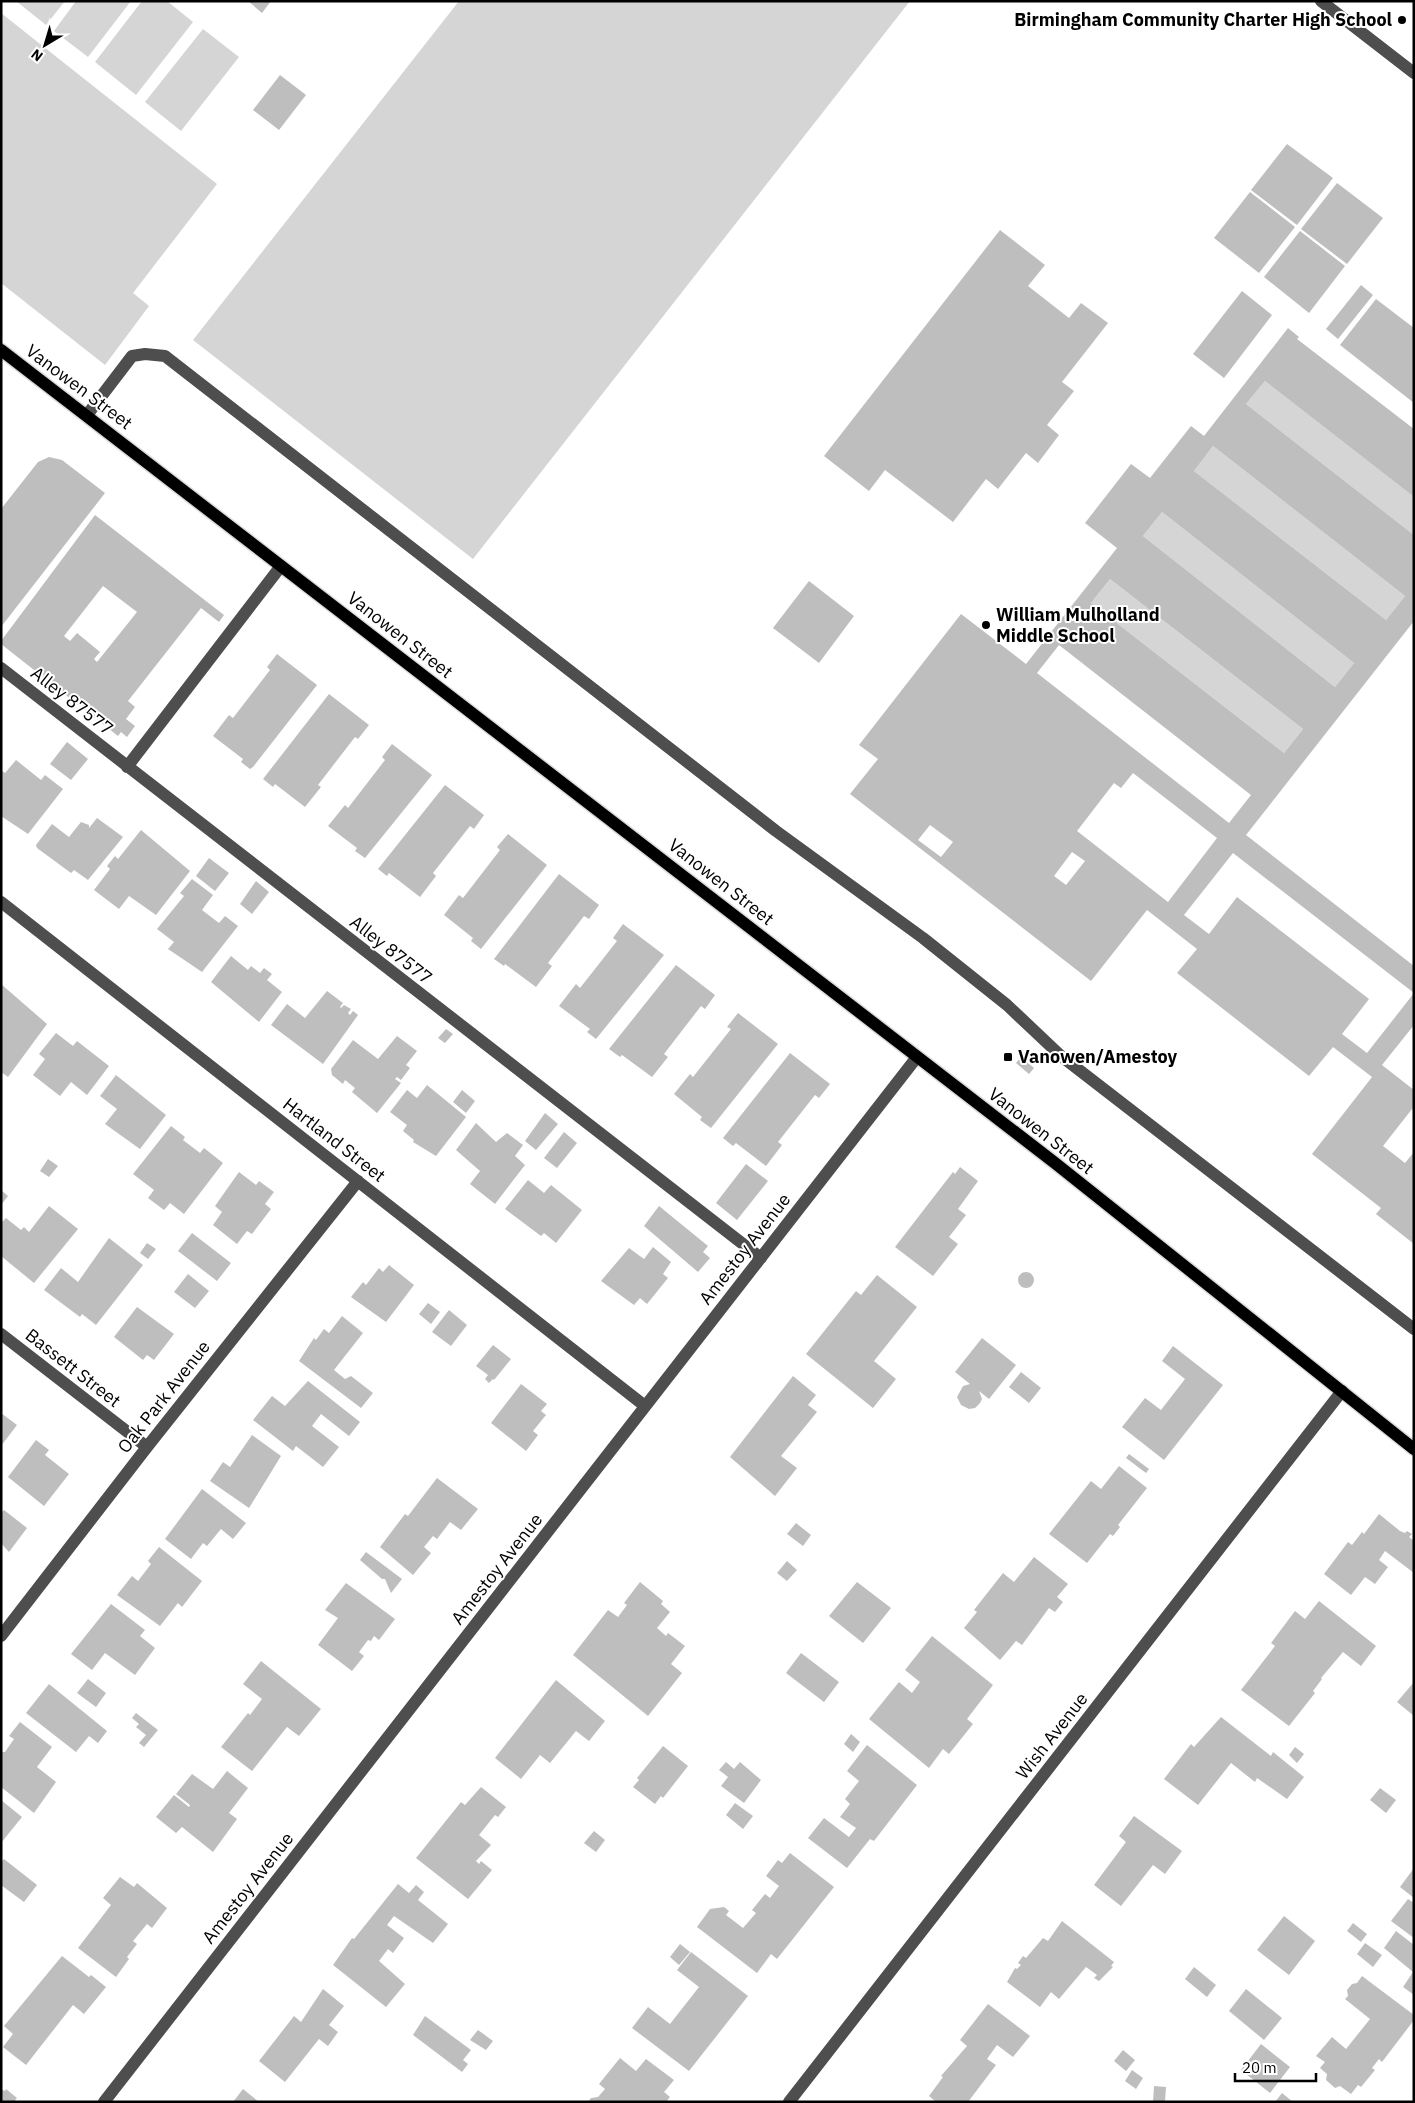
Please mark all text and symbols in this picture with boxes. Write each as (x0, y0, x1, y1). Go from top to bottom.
place label: Birmingham Community Charter High School (1014, 8, 1393, 31)
marker: Birmingham Community Charter High School (1396, 14, 1408, 26)
north arrow (20, 20, 70, 70)
text: N (27, 45, 47, 65)
street label: Vanowen Street (21, 339, 137, 434)
street label: Vanowen Street (343, 586, 458, 683)
place label: William Mulholland Middle School (996, 603, 1160, 647)
marker: William Mulholland Middle School (980, 619, 992, 631)
street label: Alley 87577 (27, 661, 118, 740)
street label: Vanowen Street (664, 833, 779, 930)
street label: Alley 87577 (346, 910, 437, 989)
place label: Vanowen/Amestoy (1018, 1045, 1177, 1068)
marker: Vanowen/Amestoy (1002, 1051, 1014, 1063)
street label: Vanowen Street (984, 1082, 1099, 1179)
street label: Hartland Street (278, 1092, 390, 1187)
street label: Amestoy Avenue (694, 1188, 795, 1309)
street label: Bassett Street (21, 1323, 126, 1412)
street label: Oak Park Avenue (112, 1336, 215, 1458)
street label: Amestoy Avenue (446, 1508, 547, 1629)
street label: Wish Avenue (1011, 1688, 1093, 1784)
street label: Amestoy Avenue (197, 1827, 298, 1948)
scale bar (1235, 2050, 1316, 2082)
text: 20 m (1242, 2058, 1277, 2077)

